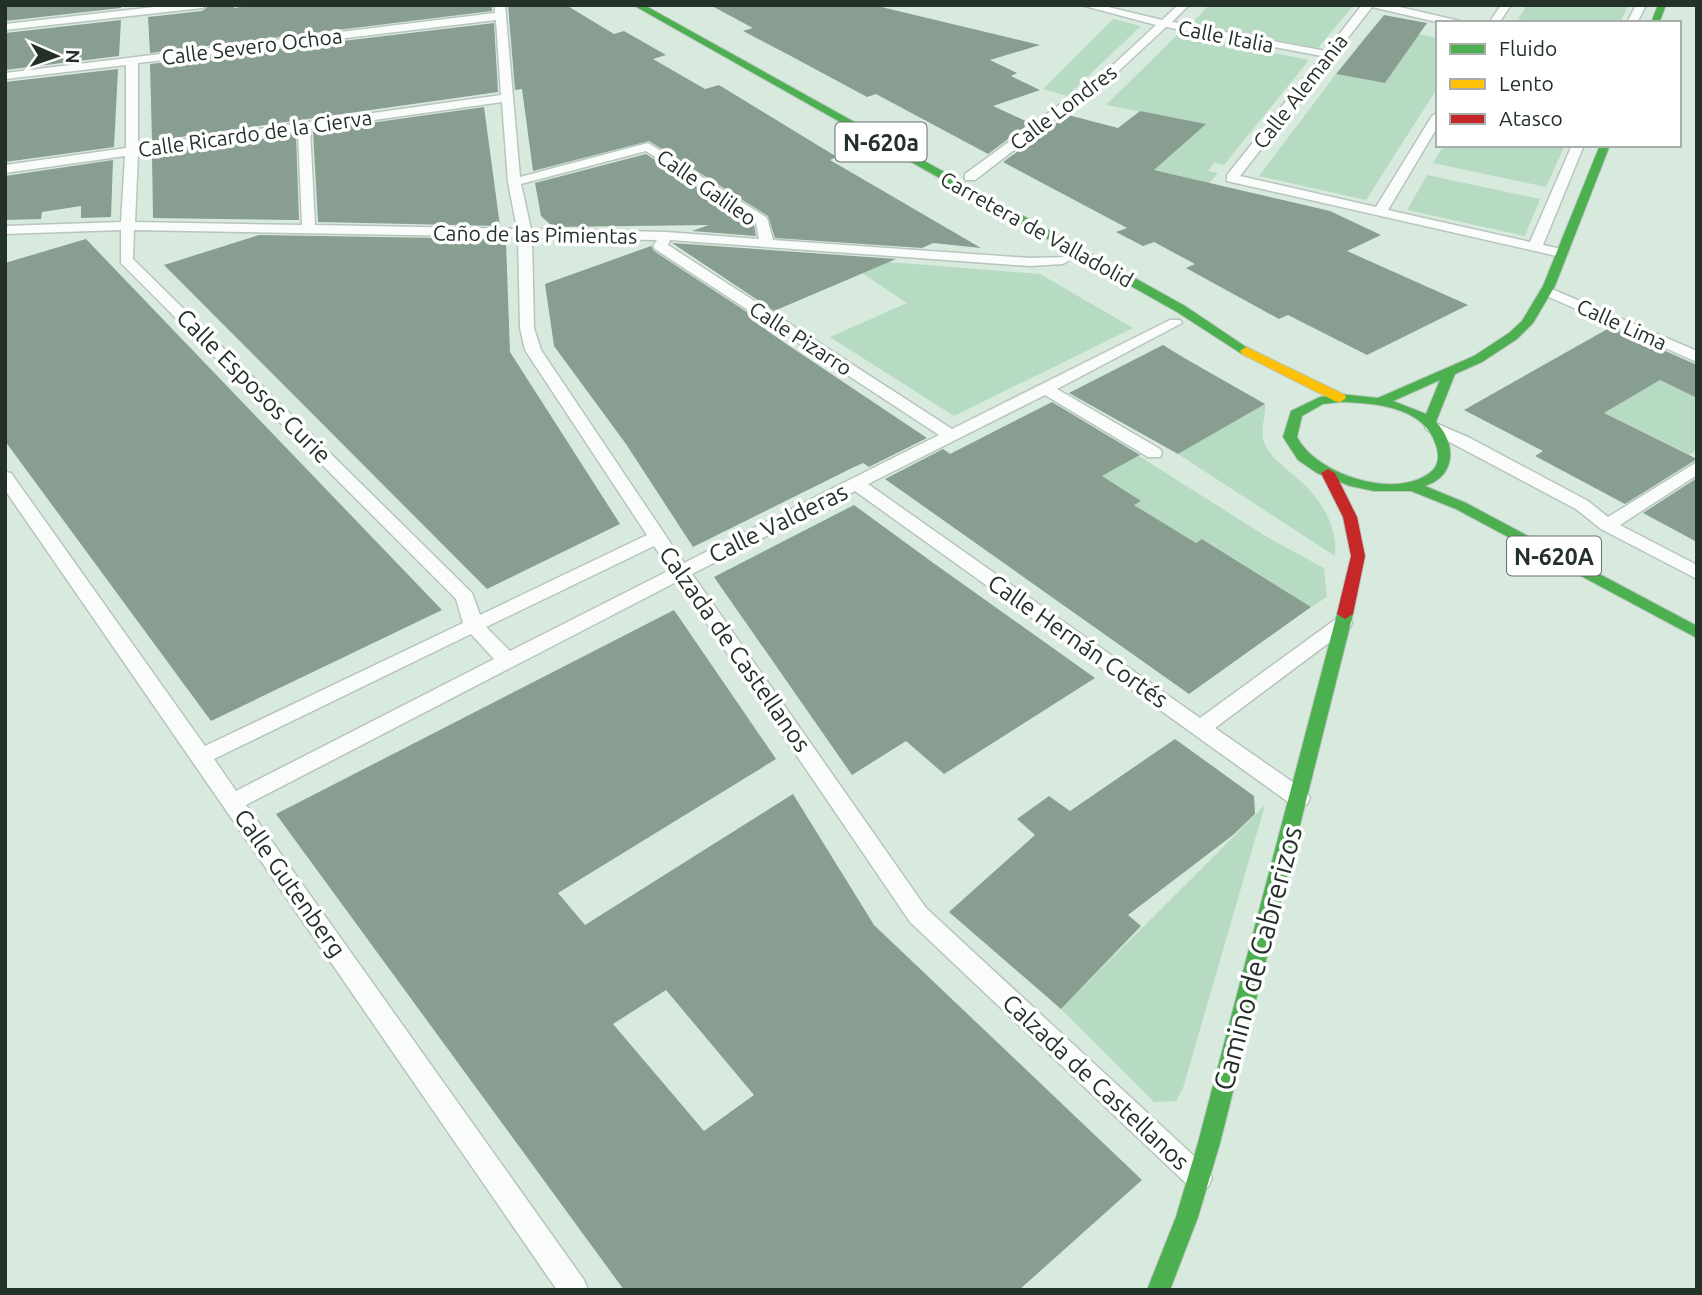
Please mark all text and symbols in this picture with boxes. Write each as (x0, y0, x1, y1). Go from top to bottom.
street label: Calle Italia (1176, 15, 1276, 57)
north arrow (21, 21, 91, 91)
legend (1436, 21, 1681, 147)
street label: Calle Severo Ochoa (160, 23, 344, 69)
street label: Calle Alemania (1248, 29, 1352, 153)
text: Fluido (1499, 36, 1557, 60)
text: N (62, 49, 84, 64)
street label: Calle Londres (1005, 59, 1121, 155)
text: Lento (1499, 71, 1554, 95)
street label: Calle Ricardo de la Cierva (136, 105, 374, 161)
text: Atasco (1499, 106, 1563, 130)
road number: N-620a (836, 122, 926, 162)
street label: Calle Galileo (653, 144, 761, 230)
street label: Carretera de Valladolid (937, 166, 1137, 292)
street label: Caño de las Pimientas (433, 220, 637, 248)
street label: Calle Lima (1573, 294, 1671, 354)
street label: Calle Pizarro (745, 296, 857, 380)
street label: Calle Esposos Curie (171, 303, 337, 469)
street label: Calle Valderas (704, 478, 852, 568)
road number: N-620A (1507, 536, 1601, 576)
street label: Calzada de Castellanos (654, 541, 816, 757)
street label: Calle Hernán Cortés (983, 569, 1173, 713)
street label: Calle Gutenberg (229, 804, 351, 962)
street label: Camino de Cabrerizos (1207, 823, 1307, 1093)
street label: Calzada de Castellanos (997, 989, 1195, 1175)

